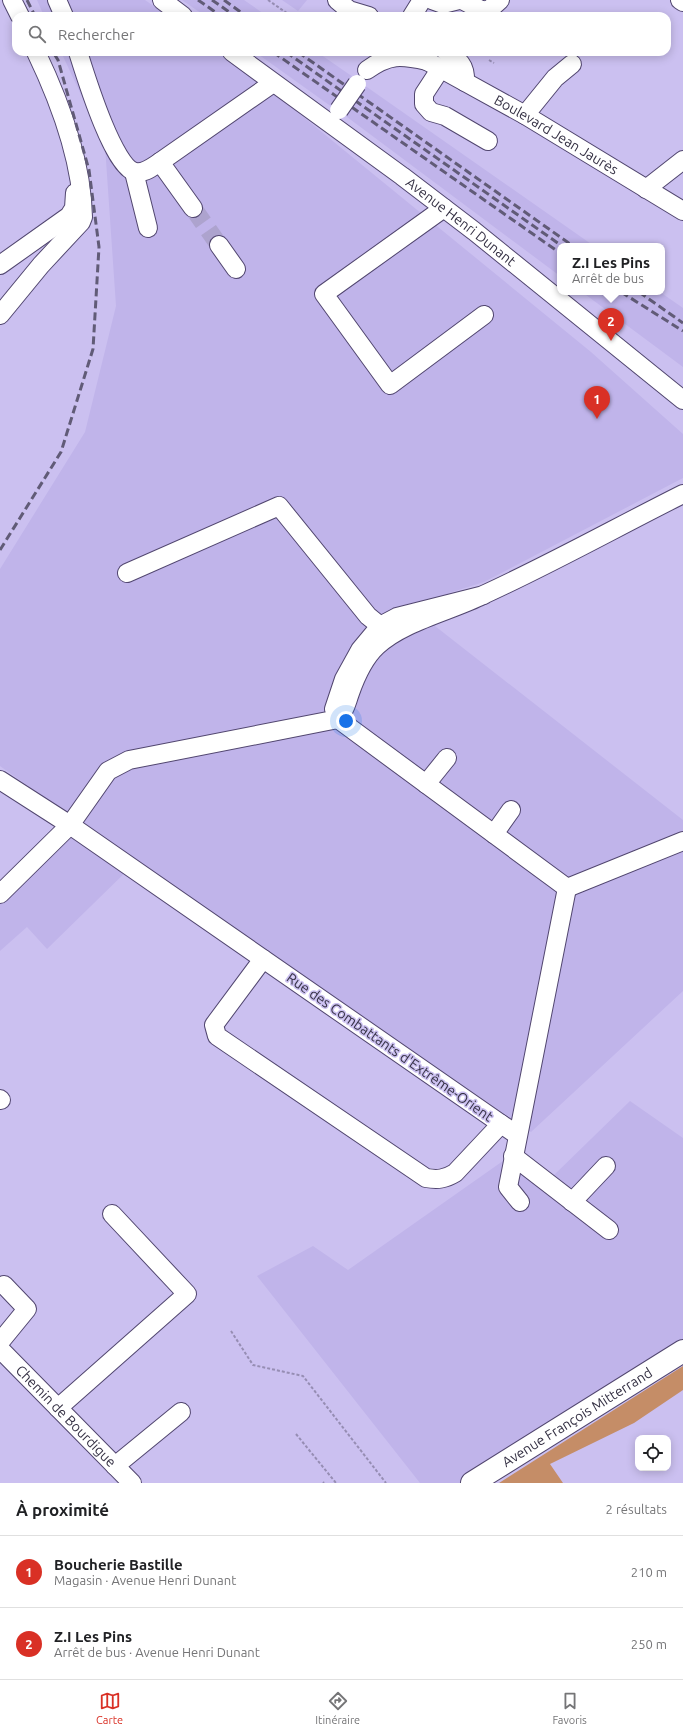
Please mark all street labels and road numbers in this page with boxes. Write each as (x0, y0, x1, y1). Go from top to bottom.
street label: Boulevard Jean Jaurès (491, 92, 621, 178)
street label: Avenue Henri Dunant (403, 174, 519, 270)
street label: Rue des Combattants d'Extrême-Orient (284, 969, 497, 1125)
street label: Chemin de Bourdigue (13, 1362, 119, 1470)
street label: Avenue François Mitterrand (499, 1364, 655, 1470)

